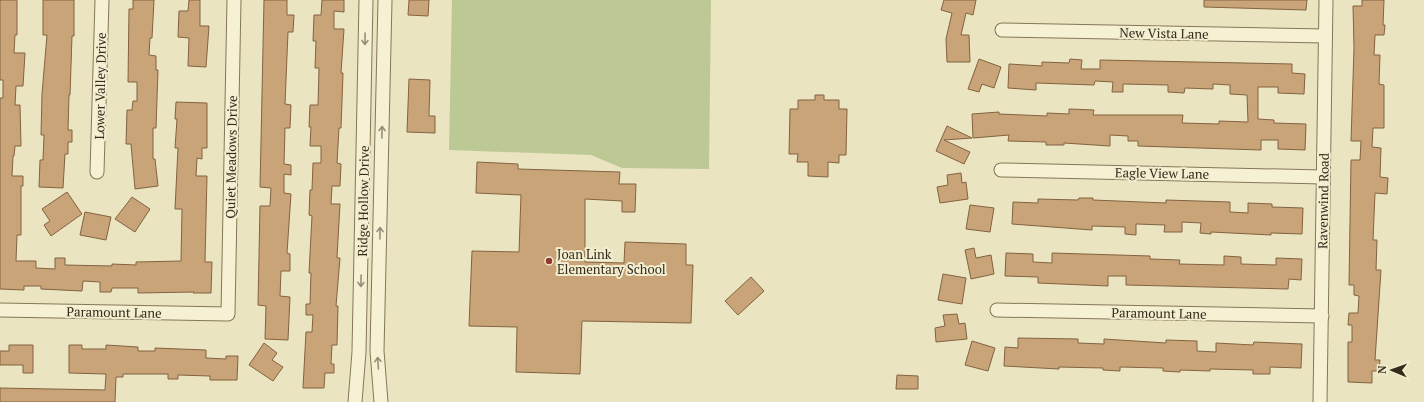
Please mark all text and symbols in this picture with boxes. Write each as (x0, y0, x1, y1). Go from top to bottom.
street label: New Vista Lane (1119, 23, 1209, 43)
street label: Lower Valley Drive (90, 32, 110, 140)
one-way arrow (361, 32, 369, 45)
street label: Quiet Meadows Drive (221, 95, 241, 219)
one-way arrow (378, 126, 386, 139)
street label: Ridge Hollow Drive (353, 145, 373, 257)
street label: Ravenwind Road (1313, 153, 1333, 249)
street label: Eagle View Lane (1115, 163, 1209, 183)
one-way arrow (376, 227, 384, 240)
place label: Joan Link Elementary School (557, 245, 666, 278)
marker: Joan Link Elementary School (544, 256, 554, 266)
one-way arrow (357, 274, 365, 287)
street label: Paramount Lane (66, 302, 162, 322)
street label: Paramount Lane (1111, 303, 1207, 323)
north arrow (1372, 350, 1412, 390)
one-way arrow (375, 357, 382, 370)
text: N (1375, 365, 1389, 374)

